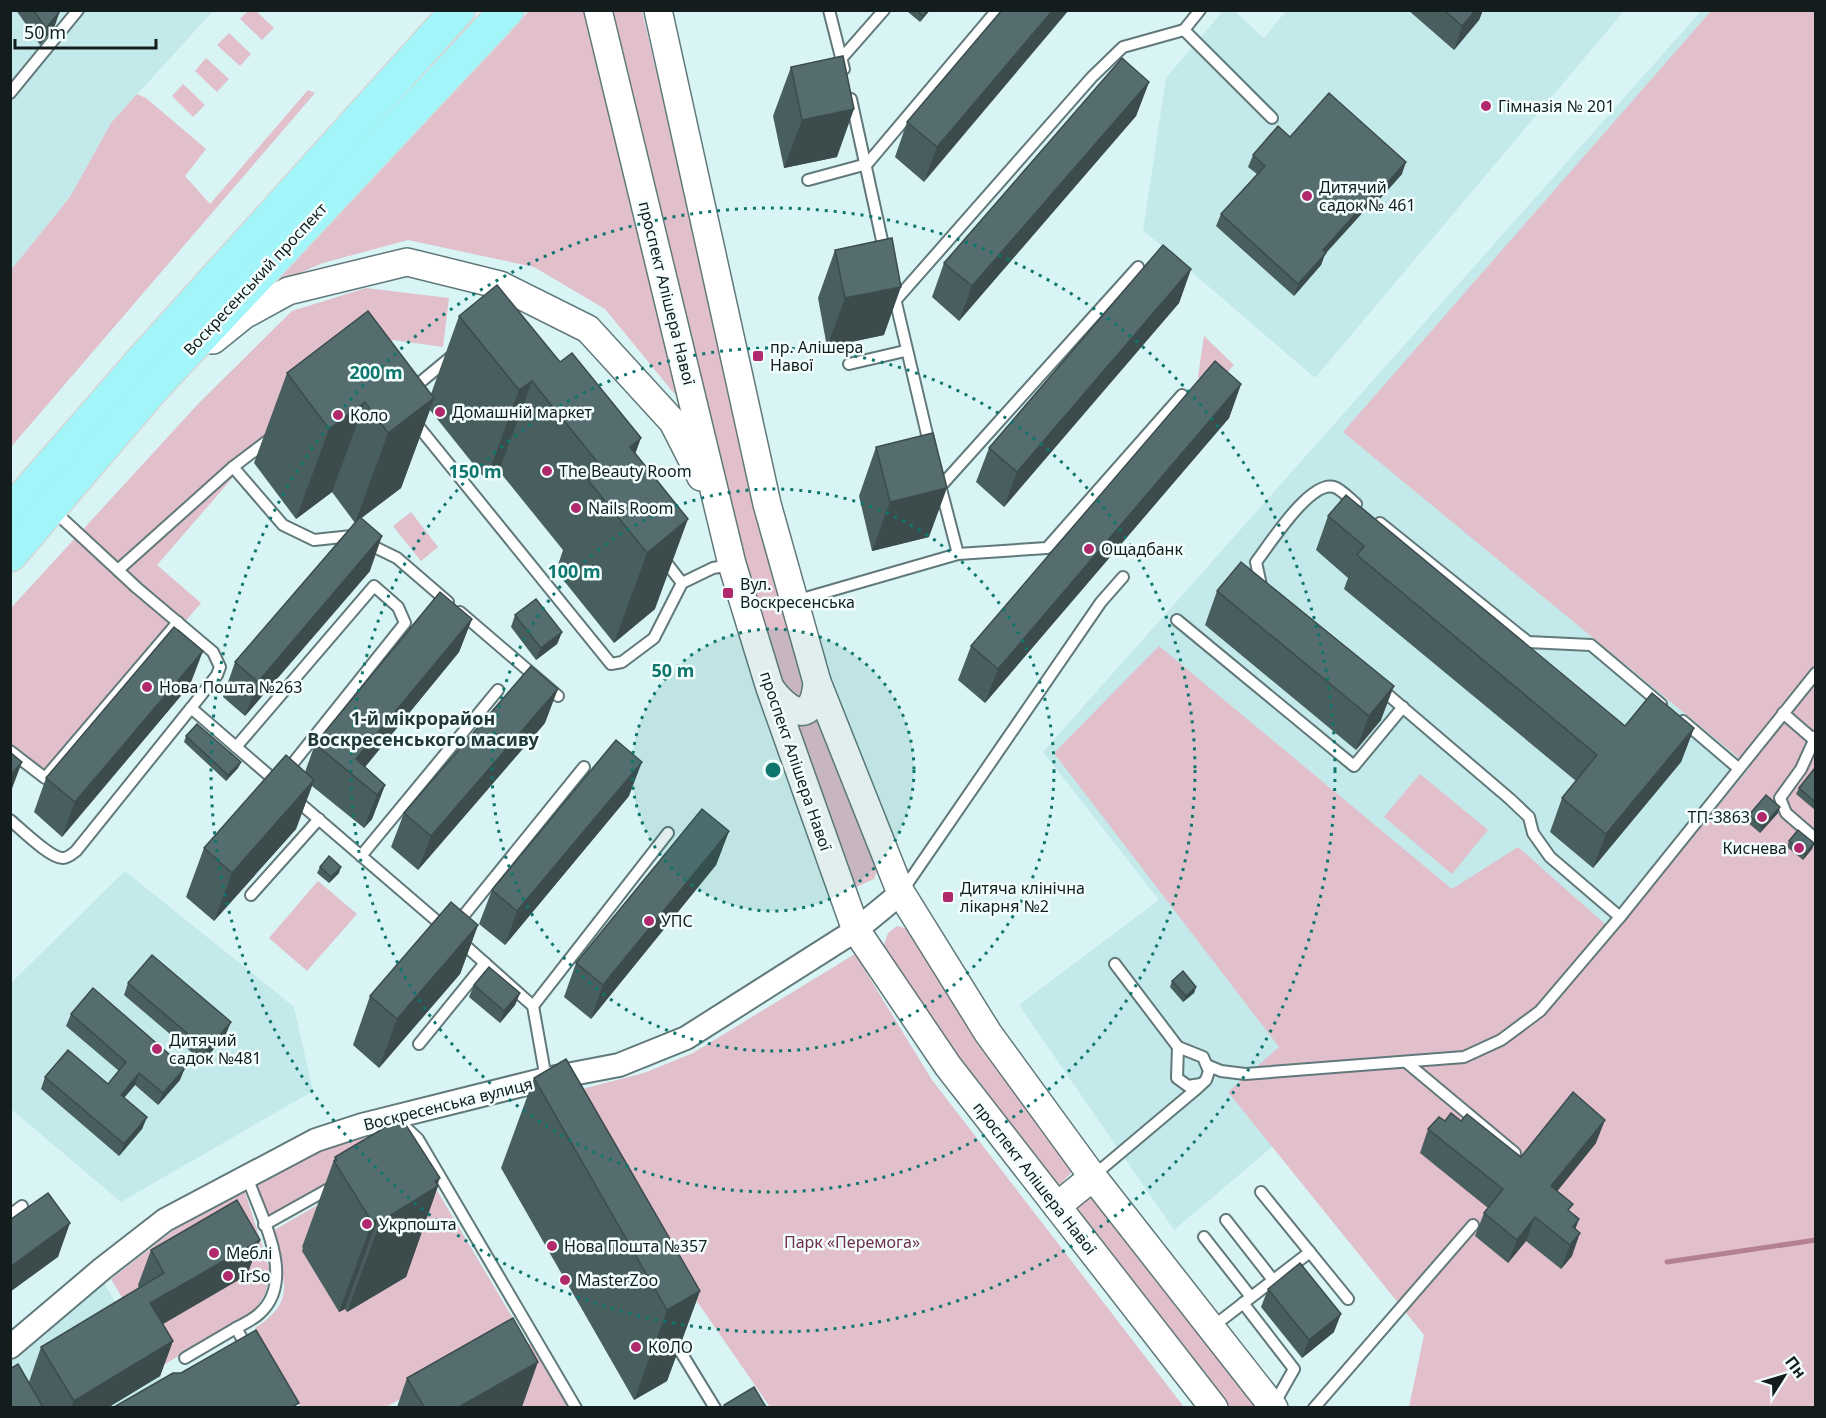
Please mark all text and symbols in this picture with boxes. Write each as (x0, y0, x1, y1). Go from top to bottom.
scale bar (15, 12, 156, 50)
text: 50 m (24, 20, 66, 44)
place label: Гімназія № 201 (1498, 95, 1615, 117)
marker: Гімназія № 201 (1479, 99, 1493, 113)
place label: Дитячий садок № 461 (1319, 176, 1416, 216)
marker: Дитячий садок № 461 (1300, 189, 1314, 203)
street label: Воскресенський проспект (178, 197, 332, 360)
street label: проспект Алішера Навої (634, 199, 700, 387)
place label: пр. Алішера Навої (770, 336, 863, 376)
marker: пр. Алішера Навої (751, 349, 765, 363)
text: 200 m (349, 360, 403, 384)
place label: Домашній маркет (452, 401, 592, 423)
place label: Коло (350, 404, 388, 426)
marker: Домашній маркет (433, 405, 447, 419)
marker: Коло (331, 408, 345, 422)
text: 150 m (448, 459, 502, 483)
place label: The Beauty Room (559, 460, 692, 482)
marker: The Beauty Room (540, 464, 554, 478)
place label: Nails Room (588, 497, 674, 519)
marker: Nails Room (569, 501, 583, 515)
place label: Ощадбанк (1101, 538, 1183, 560)
marker: Ощадбанк (1082, 542, 1096, 556)
text: 100 m (547, 559, 601, 583)
place label: Вул. Воскресенська (740, 573, 855, 613)
marker: Вул. Воскресенська (721, 586, 735, 600)
text: 50 m (652, 658, 694, 682)
street label: проспект Алішера Навої (755, 668, 837, 854)
place label: Нова Пошта №263 (159, 676, 302, 698)
marker: Нова Пошта №263 (140, 680, 154, 694)
district label: 1-й мікрорайон Воскресенського масиву (307, 706, 539, 751)
centre of rings (763, 760, 783, 780)
place label: ТП-3863 (1688, 806, 1750, 828)
marker: ТП-3863 (1755, 810, 1769, 824)
place label: Киснева (1723, 837, 1787, 859)
marker: Киснева (1792, 841, 1806, 855)
place label: Дитяча клінічна лікарня №2 (960, 877, 1085, 917)
marker: Дитяча клінічна лікарня №2 (941, 890, 955, 904)
place label: УПС (661, 910, 693, 932)
marker: УПС (642, 914, 656, 928)
place label: Дитячий садок №481 (169, 1029, 261, 1069)
marker: Дитячий садок №481 (150, 1042, 164, 1056)
street label: Воскресенська вулиця (361, 1072, 535, 1136)
street label: проспект Алішера Навої (968, 1097, 1102, 1259)
place label: Укрпошта (379, 1213, 457, 1235)
marker: Укрпошта (360, 1217, 374, 1231)
park label: Парк «Перемога» (784, 1231, 920, 1253)
place label: Нова Пошта №357 (564, 1235, 707, 1257)
marker: Нова Пошта №357 (545, 1239, 559, 1253)
place label: Меблі (226, 1242, 272, 1264)
marker: Меблі (207, 1246, 221, 1260)
place label: IrSo (240, 1265, 271, 1287)
marker: IrSo (221, 1269, 235, 1283)
place label: MasterZoo (577, 1269, 658, 1291)
marker: MasterZoo (558, 1273, 572, 1287)
place label: КОЛО (648, 1336, 693, 1358)
marker: КОЛО (629, 1340, 643, 1354)
north arrow (1754, 1346, 1814, 1406)
text: Пн (1780, 1351, 1812, 1383)

